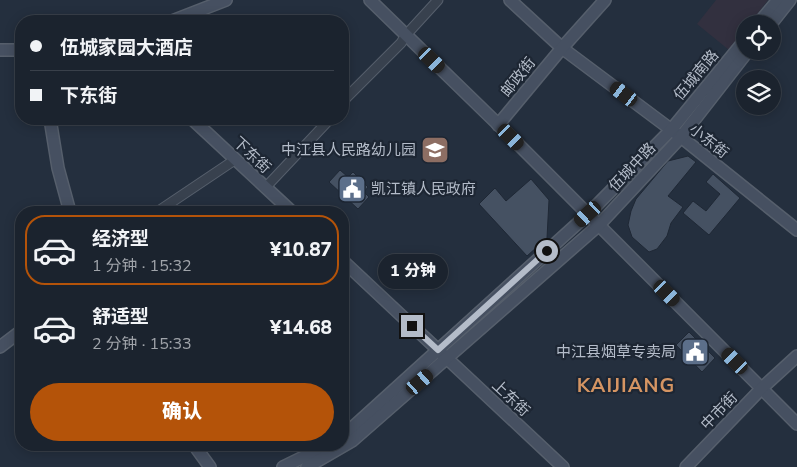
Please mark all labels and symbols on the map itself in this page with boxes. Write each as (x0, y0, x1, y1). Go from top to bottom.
car (415, 44, 448, 76)
street label: 伍城南路 (669, 46, 723, 104)
street label: 邮政街 (496, 53, 540, 101)
car (607, 79, 640, 109)
street label: 小东街 (685, 119, 733, 163)
car (495, 121, 526, 153)
street label: 下东街 (229, 132, 275, 178)
school or university icon: 中江县人民路幼儿园 (420, 135, 450, 165)
street label: 伍城中路 (604, 138, 660, 196)
place label: 中江县人民路幼儿园 (281, 140, 416, 160)
public building icon: 凯江镇人民政府 (337, 174, 367, 204)
place label: 凯江镇人民政府 (371, 179, 476, 199)
car (571, 198, 604, 230)
route start (536, 240, 558, 262)
callout: 1 分钟 (377, 254, 447, 288)
car (651, 277, 682, 309)
route end (401, 315, 423, 337)
public building icon: 中江县烟草专卖局 (680, 337, 710, 367)
place label: 中江县烟草专卖局 (556, 342, 676, 362)
car (719, 345, 750, 377)
car (403, 366, 436, 398)
district label: KAIJIANG (577, 372, 675, 399)
street label: 上东街 (488, 375, 534, 421)
street label: 中市街 (696, 388, 742, 434)

